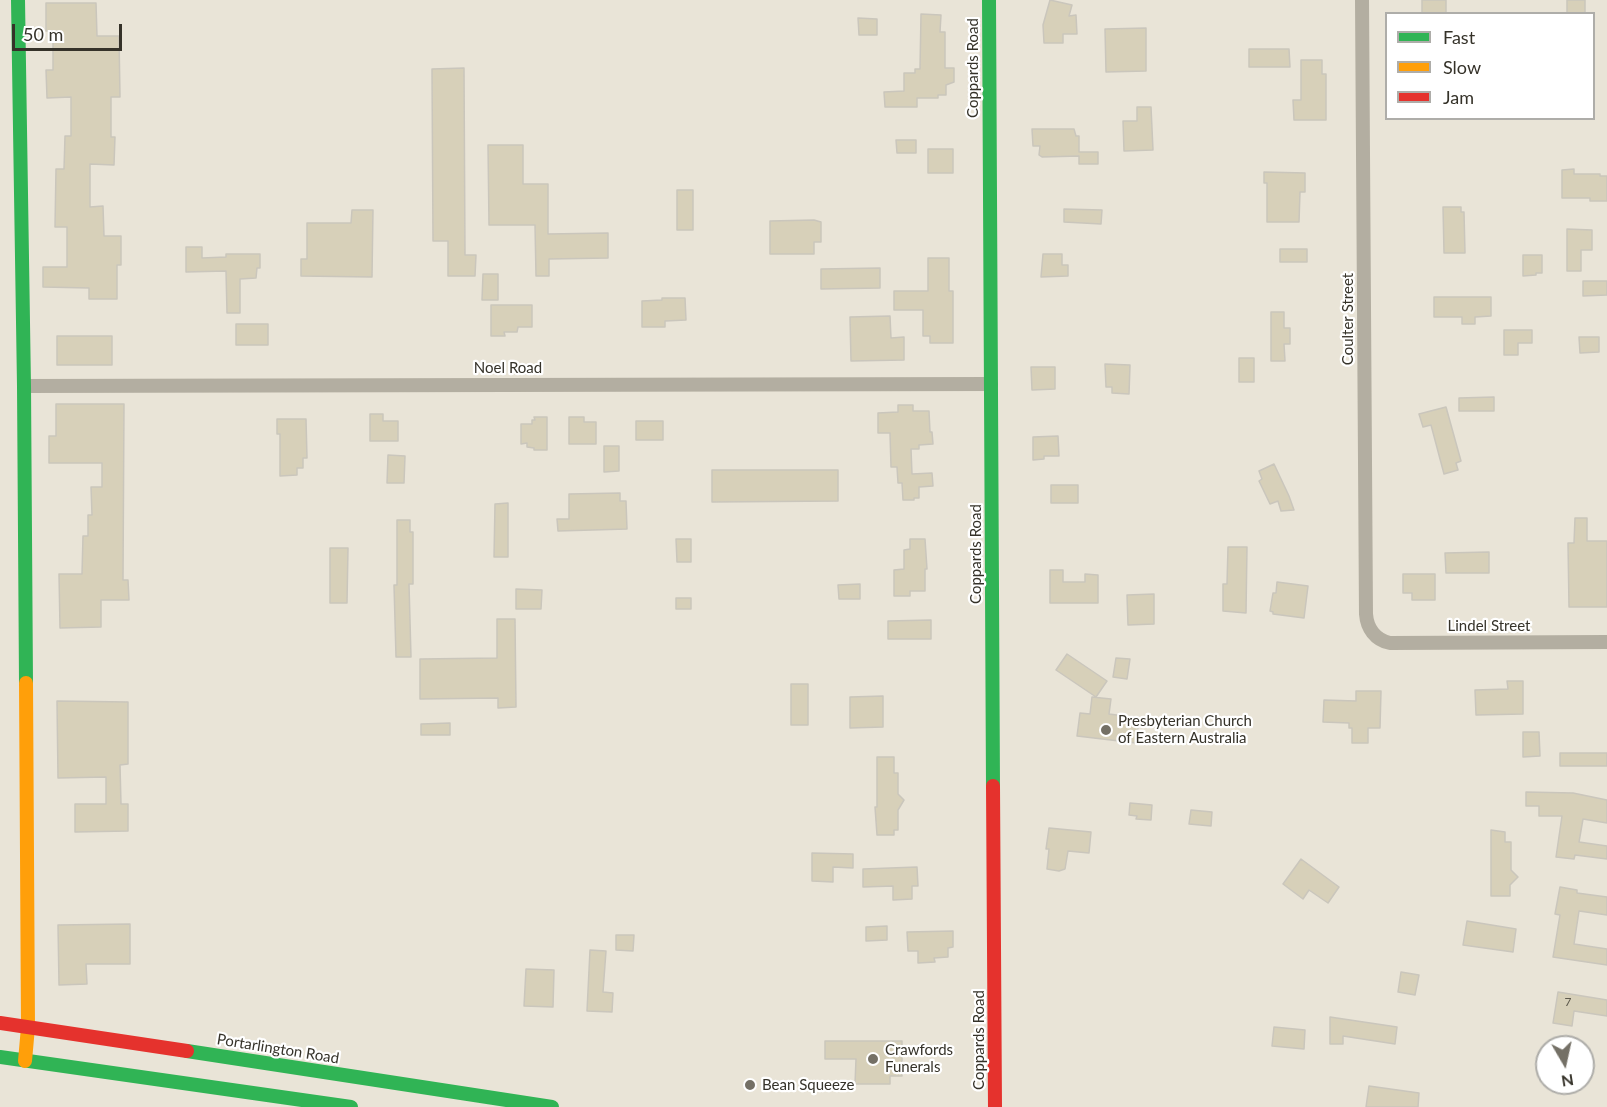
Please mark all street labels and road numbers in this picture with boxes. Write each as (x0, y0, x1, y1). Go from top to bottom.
street label: Coppards Road (964, 18, 982, 118)
street label: Coulter Street (1339, 273, 1357, 365)
street label: Noel Road (474, 359, 542, 377)
street label: Coppards Road (967, 504, 985, 604)
street label: Lindel Street (1448, 617, 1530, 635)
street label: Coppards Road (970, 990, 988, 1090)
street label: Portarlington Road (216, 1030, 340, 1068)

